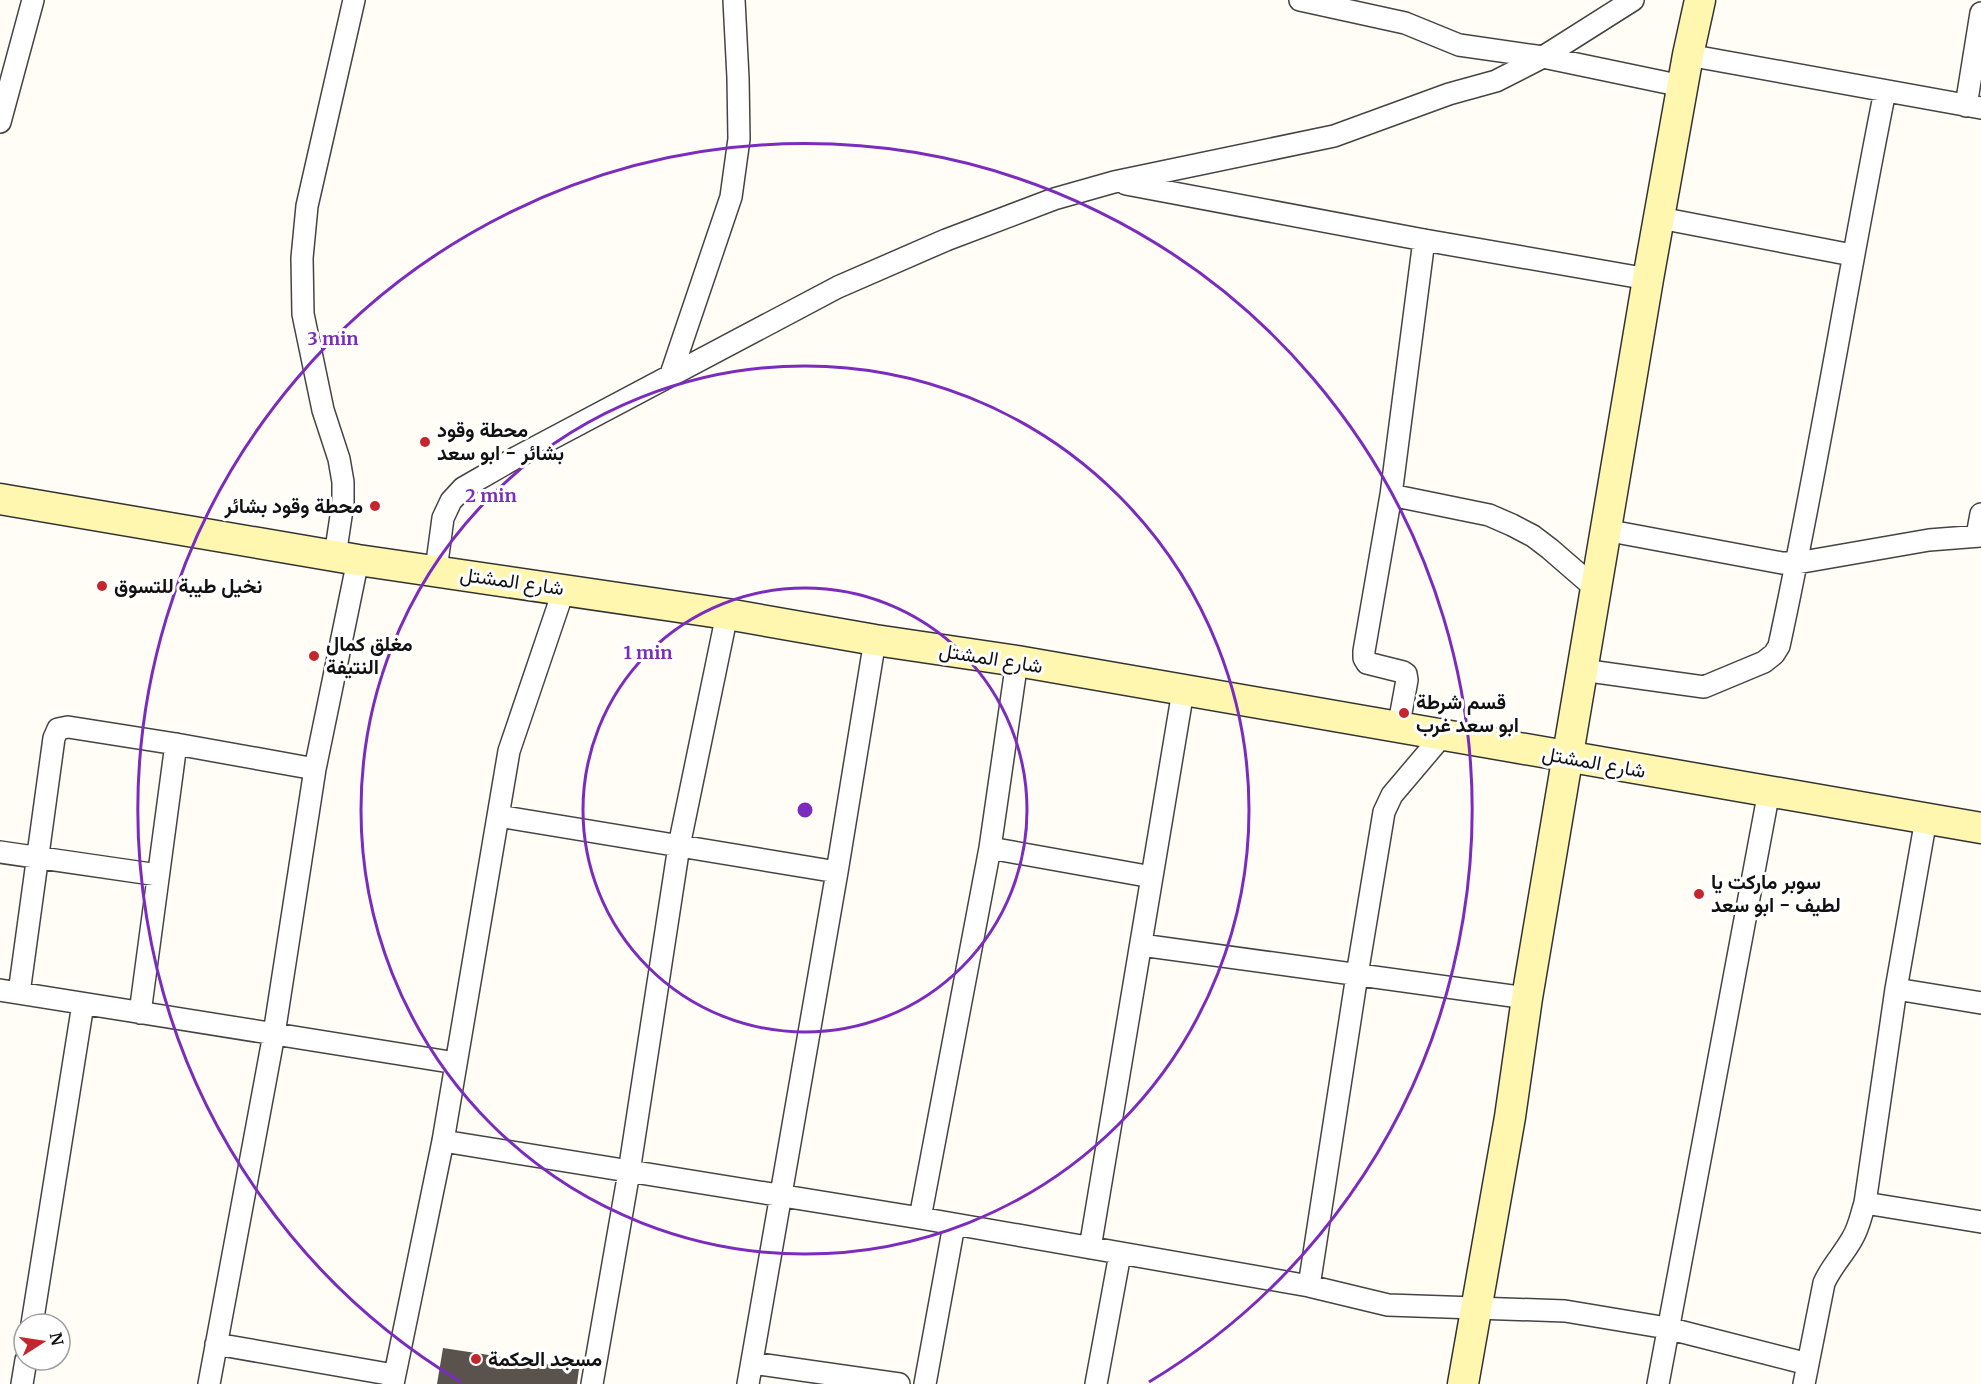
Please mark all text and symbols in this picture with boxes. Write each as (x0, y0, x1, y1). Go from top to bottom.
text: 3 min (308, 327, 358, 350)
place label: محطة وقود بشائر - ابو سعد (437, 417, 564, 466)
marker: محطة وقود بشائر - ابو سعد (418, 435, 432, 449)
text: 2 min (465, 484, 517, 507)
place label: محطة وقود بشائر (224, 493, 363, 519)
marker: محطة وقود بشائر (368, 499, 382, 513)
street label: شارع المشتل (458, 561, 566, 602)
place label: نخيل طيبة للتسوق (114, 573, 262, 599)
marker: نخيل طيبة للتسوق (95, 579, 109, 593)
place label: مغلق كمال النتيفة (326, 631, 413, 679)
street label: شارع المشتل (937, 637, 1045, 680)
text: 1 min (623, 641, 673, 664)
marker: مغلق كمال النتيفة (307, 649, 321, 663)
place label: قسم شرطة ابو سعد غرب (1416, 689, 1519, 738)
marker: قسم شرطة ابو سعد غرب (1397, 706, 1411, 720)
street label: شارع المشتل (1540, 740, 1648, 785)
centre of rings (795, 800, 815, 820)
place label: سوبر ماركت يا لطيف - ابو سعد (1711, 869, 1841, 918)
marker: سوبر ماركت يا لطيف - ابو سعد (1692, 887, 1706, 901)
north arrow (12, 1312, 72, 1372)
text: N (46, 1331, 68, 1347)
place label: مسجد الحكمة (488, 1346, 602, 1371)
marker: مسجد الحكمة (469, 1352, 483, 1366)

